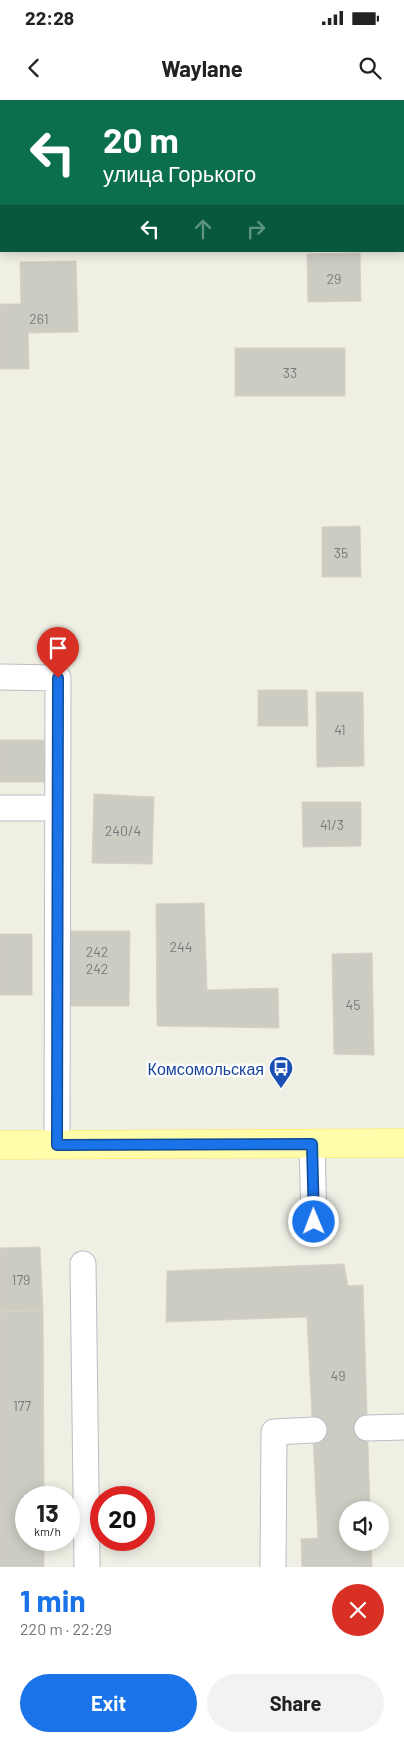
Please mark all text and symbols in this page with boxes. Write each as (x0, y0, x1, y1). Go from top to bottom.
text: 22:28 (25, 6, 74, 29)
icon: back (20, 54, 48, 82)
icon: search (356, 54, 384, 82)
text: Waylane (161, 55, 243, 81)
text: 20 m (103, 118, 179, 160)
icon: left (20, 120, 85, 185)
text: улица Горького (103, 160, 256, 186)
icon: left (136, 215, 164, 243)
icon: ahead (189, 215, 217, 243)
icon: right (242, 215, 270, 243)
house number: 29 (327, 270, 341, 287)
house number: 261 (29, 310, 49, 327)
house number: 33 (283, 364, 297, 381)
house number: 35 (334, 544, 348, 561)
pin (37, 627, 79, 678)
icon: arrive (44, 634, 72, 662)
house number: 41 (334, 721, 346, 738)
house number: 41/3 (320, 816, 344, 833)
house number: 240/4 (105, 822, 141, 839)
house number: 244 (170, 938, 192, 955)
house number: 242 (86, 943, 108, 960)
house number: 242 (86, 960, 108, 977)
house number: 45 (346, 996, 360, 1013)
bus stop icon: Комсомольская (268, 1055, 294, 1089)
place label: Комсомольская (148, 1059, 264, 1078)
position arrow (287, 1195, 339, 1247)
house number: 179 (12, 1271, 30, 1288)
house number: 49 (330, 1367, 346, 1384)
house number: 177 (13, 1397, 31, 1414)
speed limit sign: 20 (90, 1486, 155, 1551)
text: 13 (36, 1497, 59, 1527)
map controls (339, 1501, 389, 1551)
button: sound (339, 1501, 389, 1551)
text: km/h (34, 1524, 61, 1538)
text: 1 min (20, 1582, 86, 1618)
button: close (332, 1584, 384, 1636)
text: 220 m · 22:29 (20, 1619, 112, 1638)
button: Exit (20, 1674, 197, 1732)
button: Share (207, 1674, 384, 1732)

